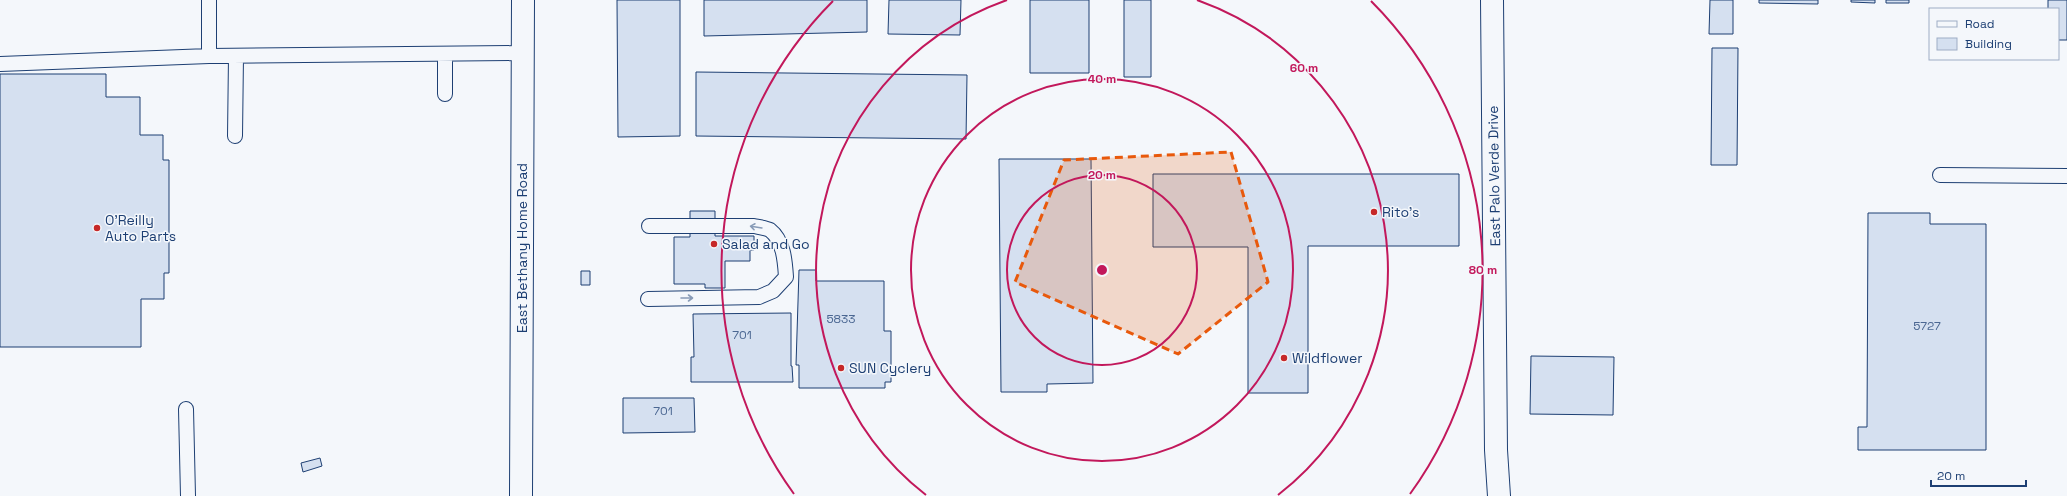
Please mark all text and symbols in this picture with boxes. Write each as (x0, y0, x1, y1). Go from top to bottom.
legend (1929, 8, 2059, 60)
text: Road (1965, 16, 1994, 32)
text: Building (1965, 36, 2012, 52)
text: 60 m (1290, 60, 1318, 76)
text: 40 m (1088, 71, 1116, 87)
street label: East Palo Verde Drive (1484, 105, 1504, 247)
street label: East Bethany Home Road (513, 163, 531, 333)
text: 20 m (1088, 167, 1116, 183)
place label: Rito's (1382, 203, 1420, 221)
marker: Rito's (1369, 207, 1379, 217)
place label: O'Reilly Auto Parts (105, 211, 176, 245)
marker: O'Reilly Auto Parts (92, 223, 102, 233)
one-way arrow (750, 223, 763, 231)
place label: Salad and Go (722, 235, 810, 253)
marker: Salad and Go (709, 239, 719, 249)
text: 80 m (1469, 262, 1497, 278)
centre of rings (1095, 263, 1109, 277)
one-way arrow (680, 294, 693, 302)
house number: 5833 (826, 311, 856, 327)
house number: 5727 (1913, 318, 1941, 334)
house number: 701 (732, 327, 752, 343)
place label: Wildflower (1292, 349, 1363, 367)
marker: Wildflower (1279, 353, 1289, 363)
place label: SUN Cyclery (849, 359, 931, 377)
marker: SUN Cyclery (836, 363, 846, 373)
house number: 701 (653, 403, 673, 419)
scale bar (1931, 462, 2026, 488)
text: 20 m (1937, 468, 1965, 484)

